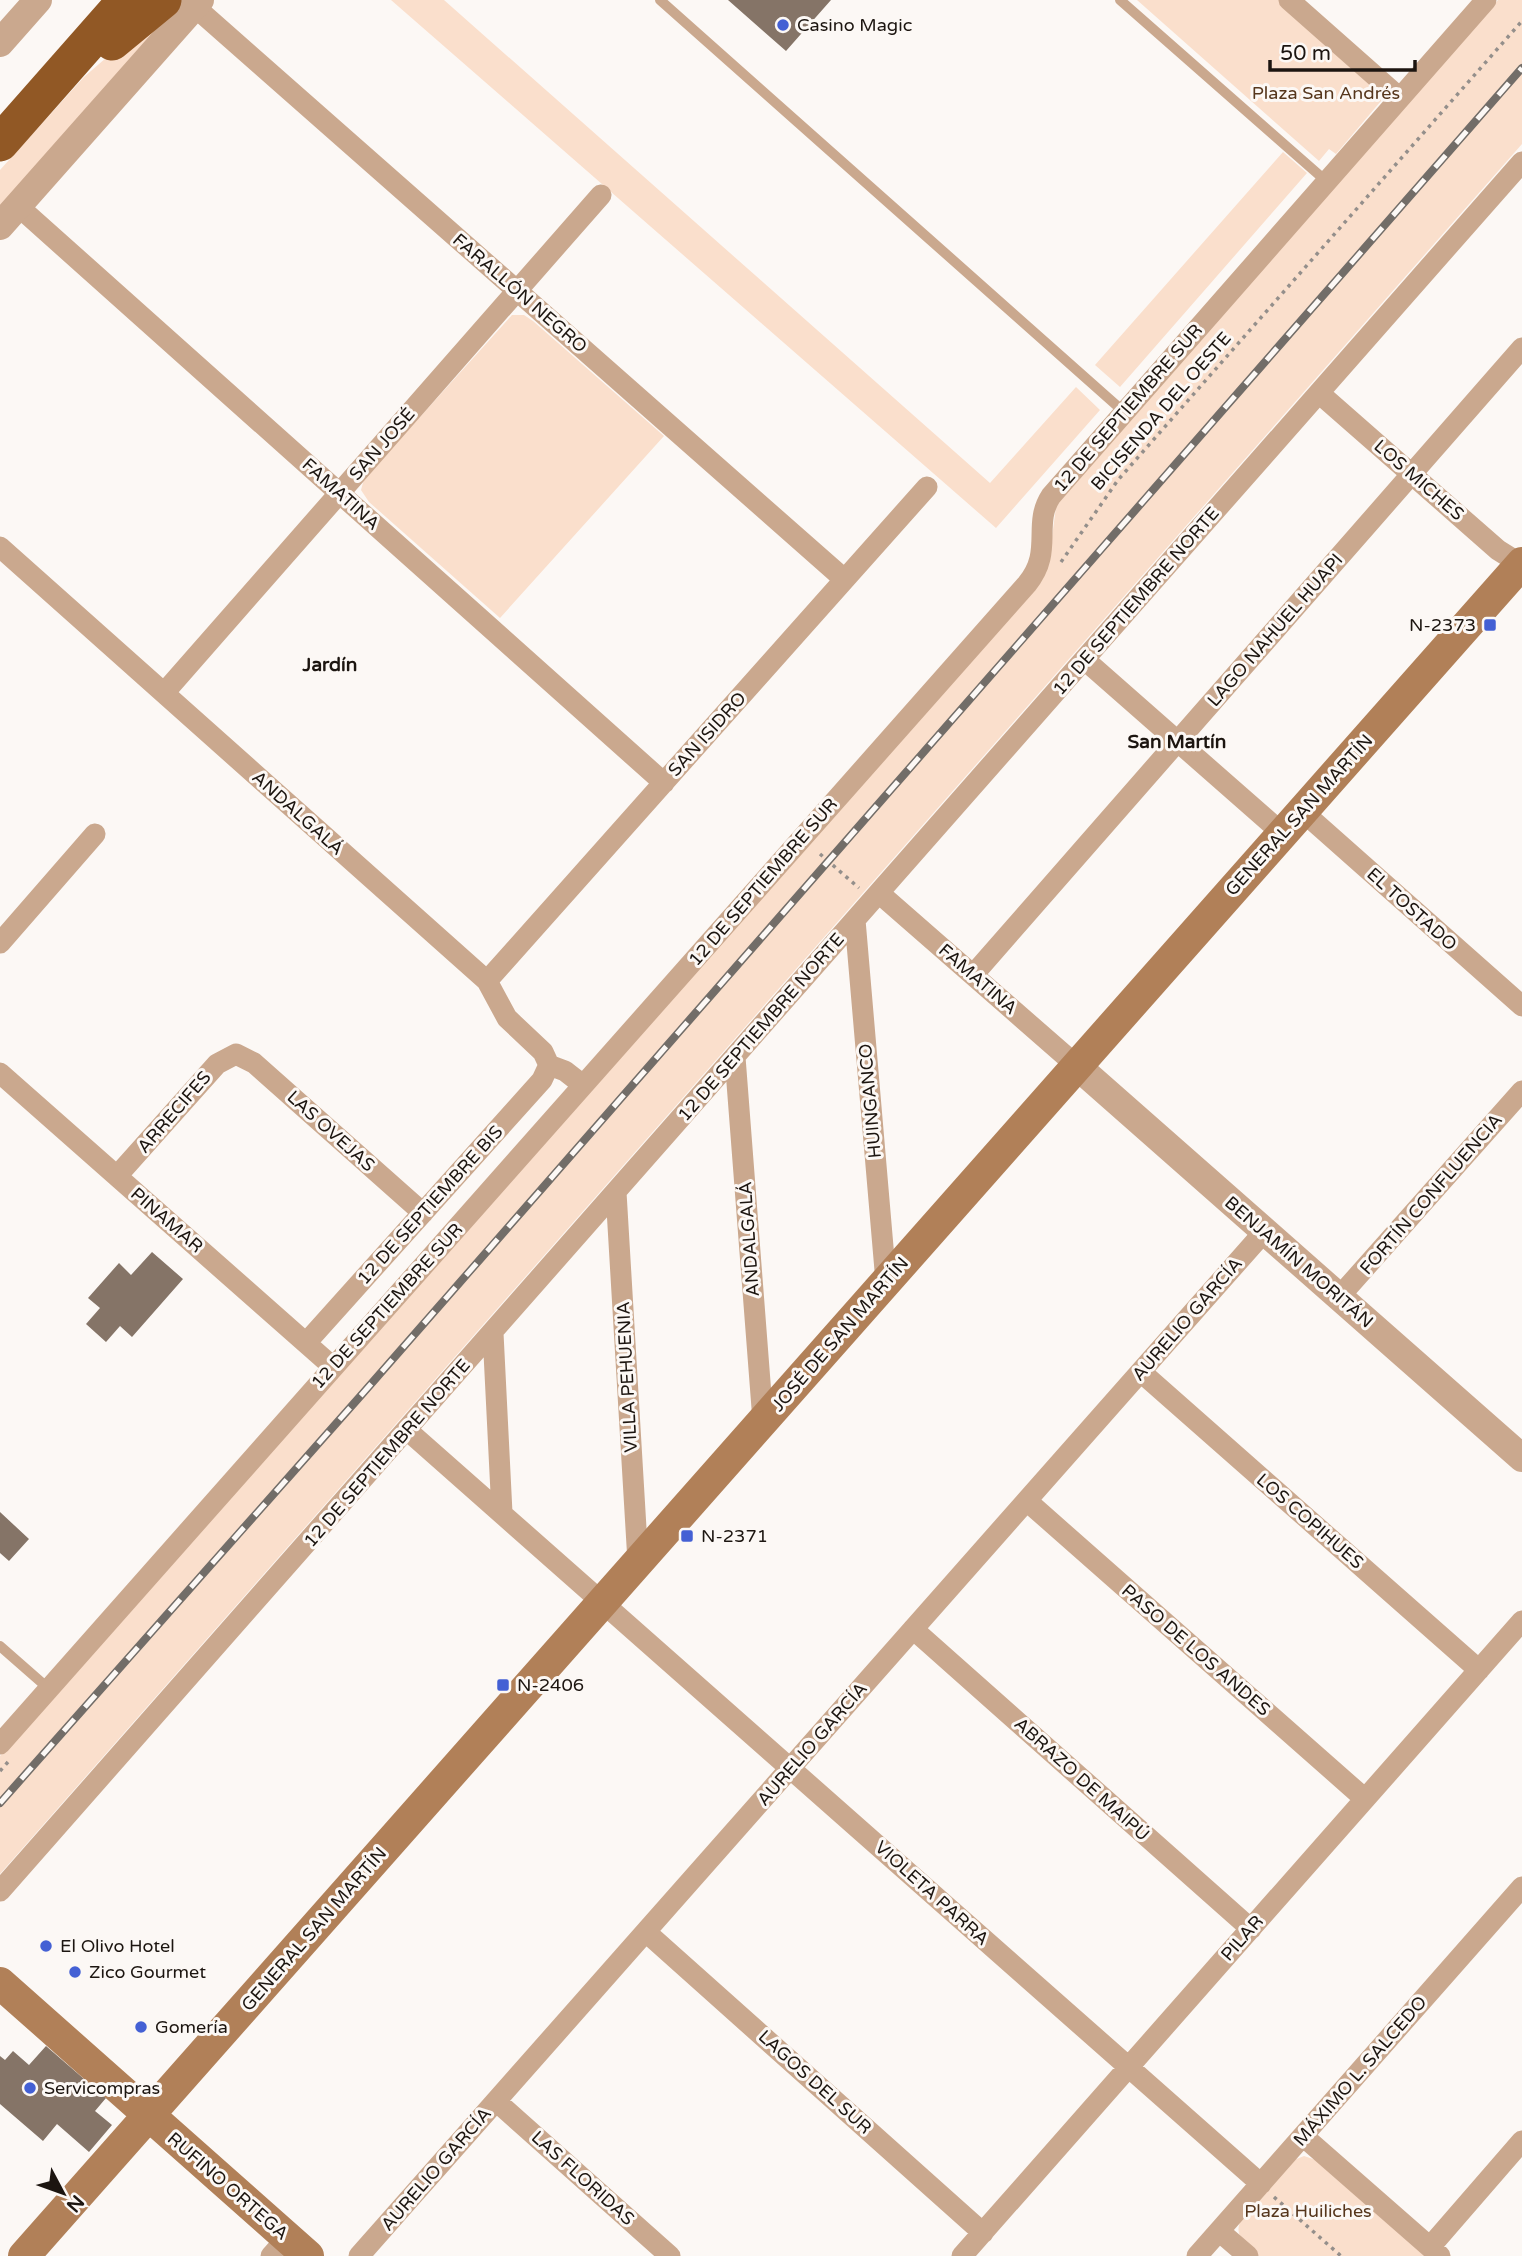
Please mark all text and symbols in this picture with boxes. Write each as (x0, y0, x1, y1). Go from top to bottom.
place label: Casino Magic (797, 14, 912, 36)
marker: Casino Magic (775, 17, 791, 33)
scale bar (1270, 28, 1415, 72)
text: 50 m (1280, 41, 1331, 66)
park label: Plaza San Andrés (1252, 82, 1400, 104)
street label: FARALLÓN NEGRO (448, 229, 592, 357)
street label: 12 DE SEPTIEMBRE SUR (1049, 319, 1207, 497)
street label: BICISENDA DEL OESTE (1086, 327, 1236, 495)
street label: SAN JOSÉ (344, 403, 420, 485)
street label: LOS MICHES (1370, 435, 1468, 525)
street label: FAMATINA (298, 453, 384, 535)
street label: 12 DE SEPTIEMBRE NORTE (1048, 502, 1224, 700)
street label: LAGO NAHUEL HUAPI (1203, 549, 1347, 711)
place label: N-2373 (1409, 614, 1476, 636)
marker: N-2373 (1482, 617, 1498, 633)
district label: Jardín (302, 654, 357, 676)
street label: SAN ISIDRO (663, 687, 751, 781)
street label: GENERAL SAN MARTÍN (1221, 730, 1377, 900)
district label: San Martín (1128, 731, 1226, 753)
street label: ANDALGALÁ (248, 766, 348, 860)
street label: 12 DE SEPTIEMBRE SUR (684, 793, 842, 971)
street label: EL TOSTADO (1362, 863, 1462, 955)
street label: 12 DE SEPTIEMBRE NORTE (673, 928, 849, 1126)
street label: FAMATINA (934, 939, 1022, 1019)
street label: HUINGANCO (854, 1043, 886, 1159)
street label: ARRECIFES (132, 1066, 216, 1158)
street label: LAS OVEJAS (283, 1086, 379, 1176)
street label: FORTÍN CONFLUENCIA (1355, 1109, 1507, 1279)
street label: 12 DE SEPTIEMBRE BIS (353, 1121, 507, 1289)
street label: ANDALGALÁ (734, 1181, 764, 1297)
street label: PINAMAR (126, 1183, 208, 1257)
street label: BENJAMÍN MORITÁN (1220, 1192, 1378, 1332)
street label: 12 DE SEPTIEMBRE SUR (307, 1219, 467, 1393)
street label: JOSÉ DE SAN MARTÍN (767, 1252, 913, 1416)
street label: AURELIO GARCÍA (1127, 1253, 1247, 1385)
street label: VILLA PEHUENIA (612, 1301, 642, 1453)
street label: 12 DE SEPTIEMBRE NORTE (299, 1354, 475, 1552)
street label: LOS COPIHUES (1252, 1469, 1368, 1573)
place label: N-2371 (701, 1525, 768, 1547)
marker: N-2371 (679, 1528, 695, 1544)
street label: PASO DE LOS ANDES (1117, 1580, 1275, 1720)
place label: N-2406 (517, 1674, 584, 1696)
marker: N-2406 (495, 1677, 511, 1693)
street label: AURELIO GARCÍA (752, 1678, 872, 1810)
street label: ABRAZO DE MAIPÚ (1010, 1713, 1154, 1845)
street label: VIOLETA PARRA (870, 1836, 994, 1950)
street label: GENERAL SAN MARTÍN (237, 1842, 391, 2016)
street label: PILAR (1216, 1911, 1268, 1965)
place label: El Olivo Hotel (60, 1935, 175, 1957)
marker: El Olivo Hotel (38, 1938, 54, 1954)
place label: Zico Gourmet (89, 1961, 206, 1983)
marker: Zico Gourmet (67, 1964, 83, 1980)
street label: MÁXIMO L. SALCEDO (1289, 1991, 1431, 2151)
place label: Gomería (155, 2016, 228, 2038)
marker: Gomería (133, 2019, 149, 2035)
street label: LAGOS DEL SUR (754, 2025, 876, 2139)
place label: Servicompras (44, 2077, 160, 2099)
marker: Servicompras (22, 2080, 38, 2096)
street label: AURELIO GARCÍA (376, 2103, 496, 2235)
street label: LAS FLORIDAS (527, 2126, 639, 2230)
street label: RUFINO ORTEGA (163, 2127, 293, 2245)
north arrow (28, 2158, 98, 2228)
text: N (62, 2191, 88, 2216)
park label: Plaza Huiliches (1244, 2200, 1372, 2222)

